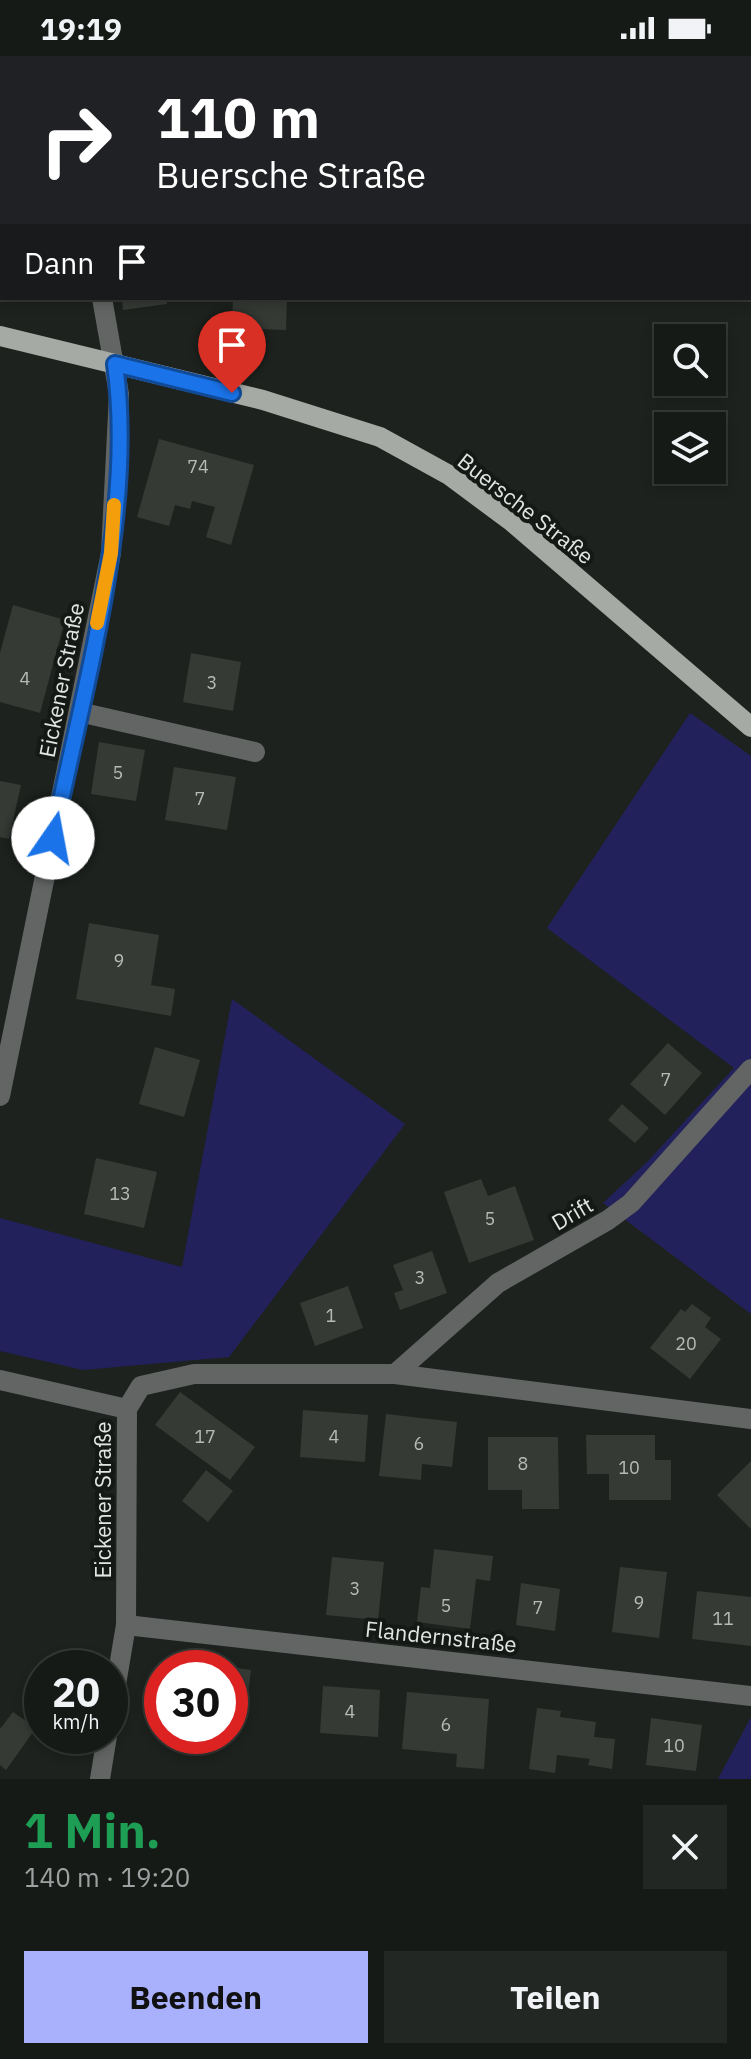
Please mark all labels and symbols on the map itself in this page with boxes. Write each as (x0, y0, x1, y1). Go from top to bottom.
pin (198, 311, 266, 393)
street label: Buersche Straße (452, 446, 600, 570)
house number: 74 (187, 455, 209, 478)
street label: Eickener Straße (32, 600, 90, 760)
house number: 4 (20, 667, 31, 690)
house number: 3 (207, 671, 217, 694)
house number: 5 (113, 761, 123, 784)
house number: 7 (195, 787, 205, 810)
position arrow (11, 796, 95, 880)
house number: 9 (114, 949, 124, 972)
house number: 7 (661, 1068, 671, 1091)
house number: 13 (109, 1182, 131, 1205)
street label: Drift (546, 1190, 598, 1236)
house number: 5 (485, 1207, 495, 1230)
house number: 3 (415, 1266, 425, 1289)
house number: 1 (326, 1304, 336, 1327)
house number: 20 (675, 1332, 697, 1355)
street label: Eickener Straße (88, 1422, 117, 1578)
house number: 17 (194, 1425, 216, 1448)
house number: 4 (329, 1425, 340, 1448)
house number: 6 (414, 1432, 424, 1455)
house number: 8 (518, 1452, 528, 1475)
house number: 10 (618, 1456, 640, 1479)
house number: 3 (350, 1577, 360, 1600)
house number: 9 (634, 1591, 644, 1614)
house number: 5 (441, 1594, 451, 1617)
house number: 7 (533, 1596, 543, 1619)
house number: 11 (712, 1607, 734, 1630)
street label: Flandernstraße (364, 1614, 518, 1658)
speed limit sign: 30 (144, 1650, 248, 1754)
house number: 4 (345, 1700, 356, 1723)
house number: 6 (441, 1713, 451, 1736)
house number: 10 (663, 1734, 685, 1757)

